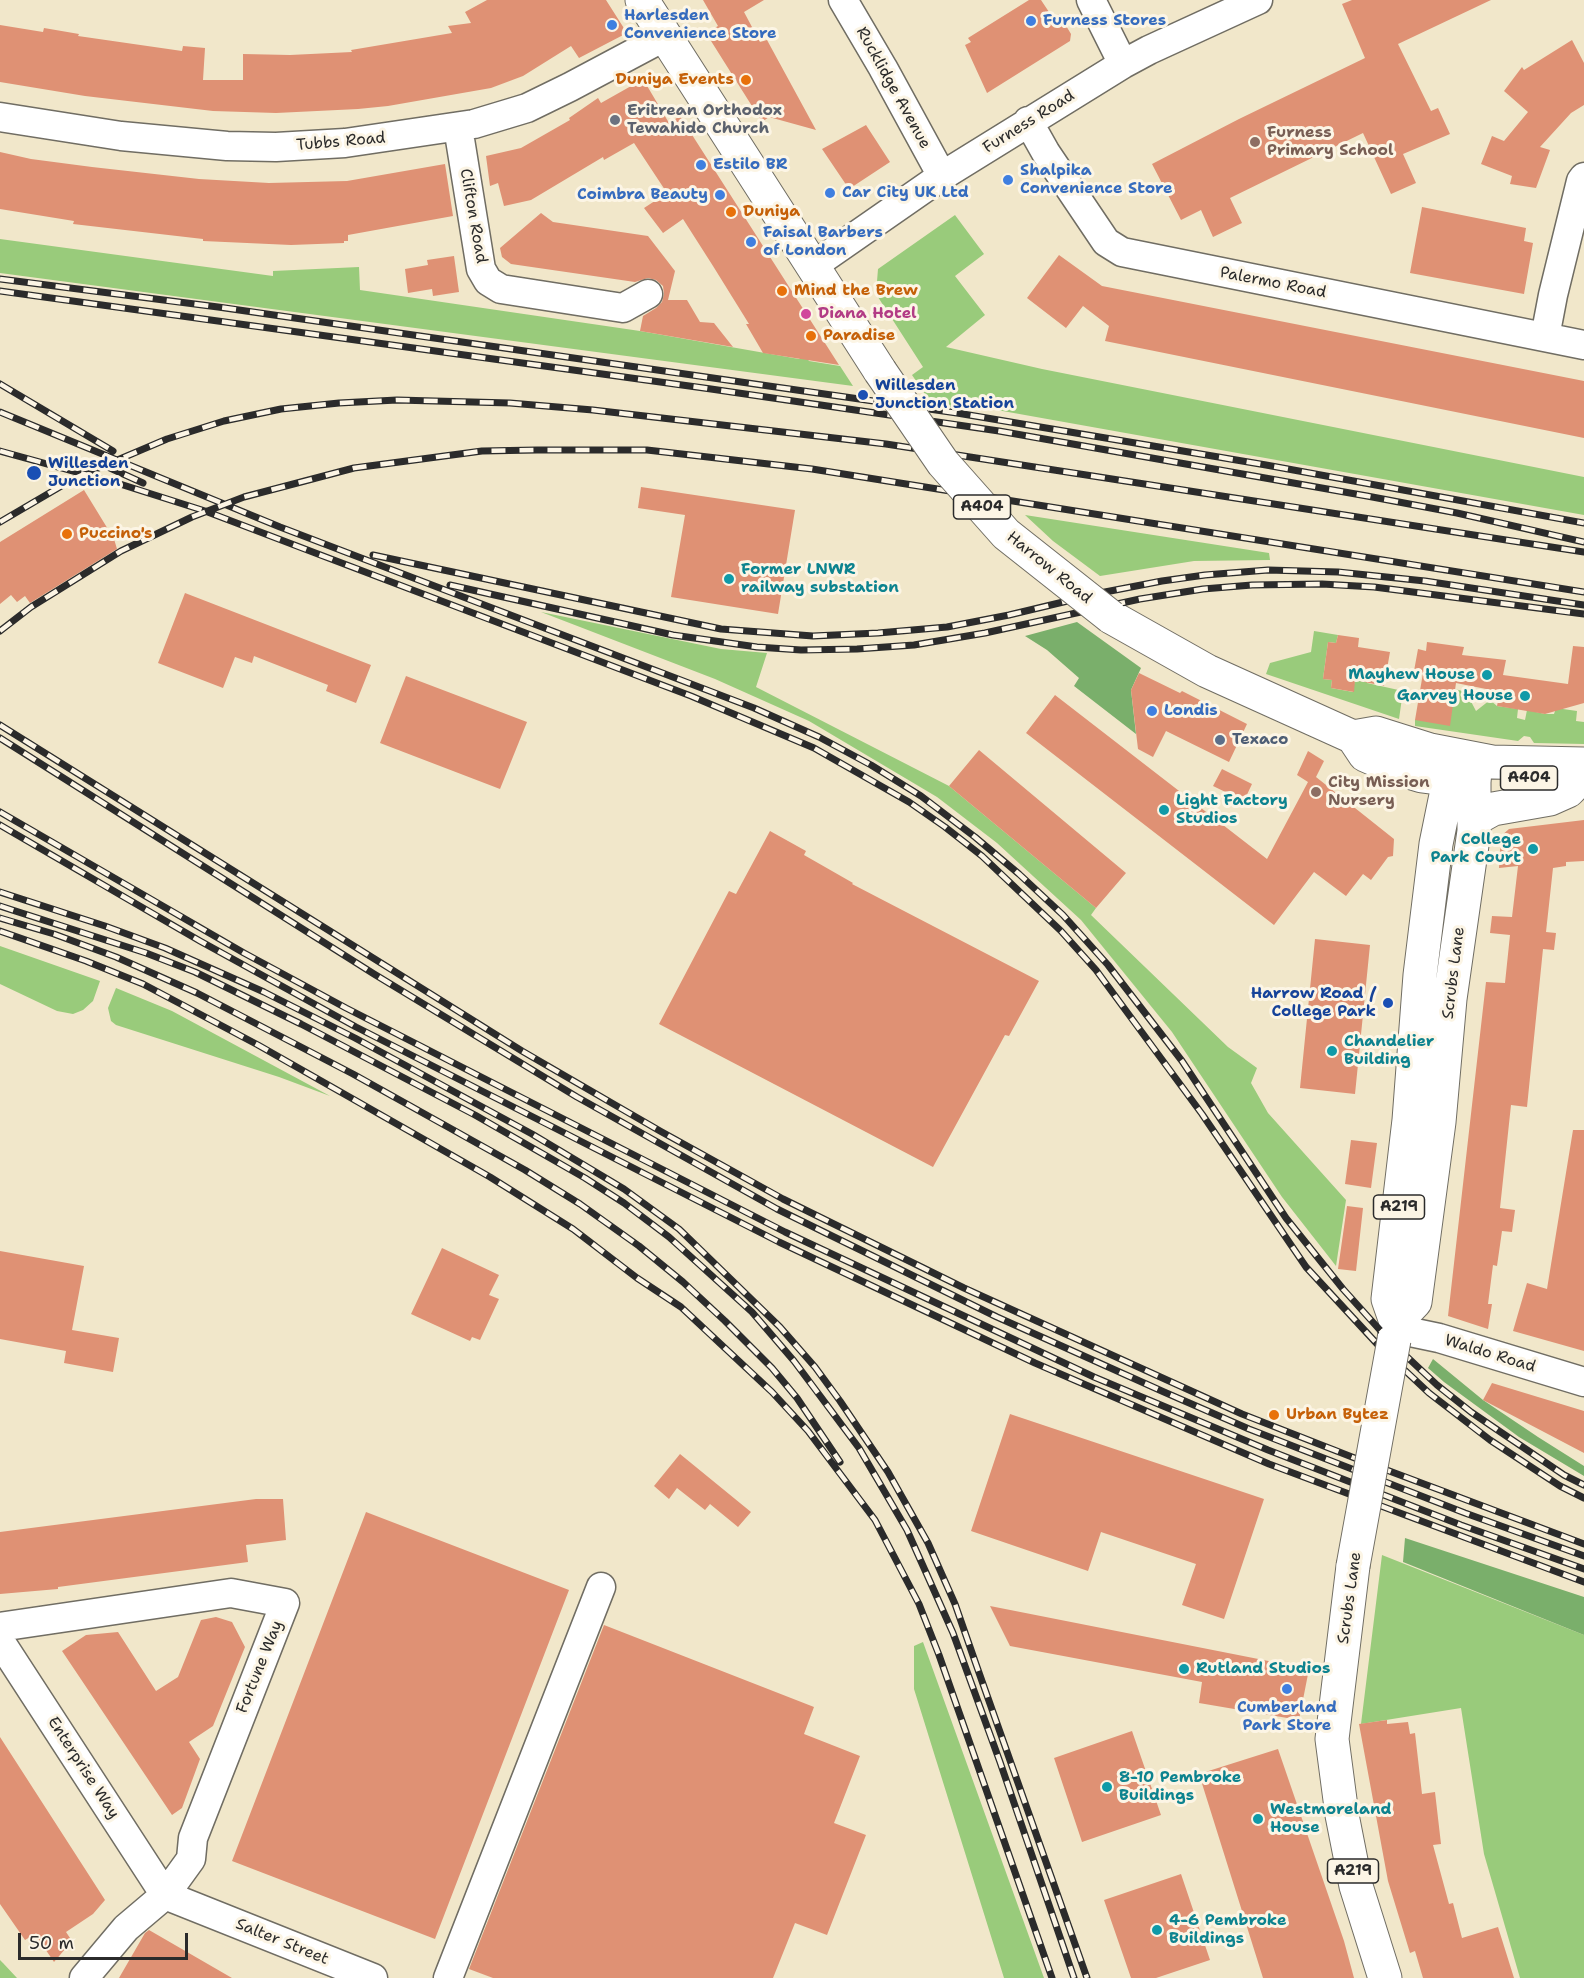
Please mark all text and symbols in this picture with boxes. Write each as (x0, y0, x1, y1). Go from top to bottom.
place label: Harlesden Convenience Store (624, 6, 777, 44)
place label: Furness Stores (1043, 11, 1166, 31)
marker: Furness Stores (1024, 14, 1038, 28)
marker: Harlesden Convenience Store (605, 18, 619, 32)
street label: Rucklidge Avenue (852, 24, 934, 152)
place label: Duniya Events (615, 70, 734, 90)
marker: Duniya Events (739, 73, 753, 87)
street label: Furness Road (980, 86, 1078, 158)
place label: Eritrean Orthodox Tewahido Church (627, 101, 782, 139)
marker: Eritrean Orthodox Tewahido Church (608, 113, 622, 127)
place label: Furness Primary School (1267, 123, 1394, 161)
street label: Tubbs Road (296, 129, 386, 155)
marker: Furness Primary School (1248, 135, 1262, 149)
place label: Estilo BR (713, 155, 788, 175)
marker: Estilo BR (694, 158, 708, 172)
place label: Shalpika Convenience Store (1020, 161, 1173, 199)
street label: Clifton Road (455, 167, 491, 265)
marker: Shalpika Convenience Store (1001, 173, 1015, 187)
place label: Car City UK Ltd (842, 183, 969, 203)
place label: Coimbra Beauty (577, 185, 708, 205)
marker: Car City UK Ltd (823, 186, 837, 200)
marker: Coimbra Beauty (713, 188, 727, 202)
place label: Duniya (743, 202, 800, 222)
marker: Duniya (724, 205, 738, 219)
place label: Faisal Barbers of London (763, 223, 883, 261)
marker: Faisal Barbers of London (744, 235, 758, 249)
street label: Palermo Road (1218, 263, 1328, 303)
place label: Mind the Brew (794, 281, 918, 301)
marker: Mind the Brew (775, 284, 789, 298)
place label: Diana Hotel (818, 304, 917, 324)
marker: Diana Hotel (799, 307, 813, 321)
place label: Paradise (823, 326, 895, 346)
marker: Paradise (804, 329, 818, 343)
place label: Willesden Junction Station (875, 376, 1014, 414)
marker: Willesden Junction Station (856, 388, 870, 402)
place label: Willesden Junction (48, 454, 129, 492)
marker: Willesden Junction (25, 464, 43, 482)
road number: A404 (954, 495, 1010, 519)
place label: Puccino's (79, 524, 153, 544)
marker: Puccino's (60, 527, 74, 541)
street label: Harrow Road (1003, 528, 1095, 608)
place label: Former LNWR railway substation (741, 560, 899, 598)
marker: Former LNWR railway substation (722, 572, 736, 586)
place label: Mayhew House (1348, 665, 1475, 685)
marker: Mayhew House (1480, 668, 1494, 682)
place label: Garvey House (1397, 686, 1513, 706)
marker: Garvey House (1518, 689, 1532, 703)
place label: Londis (1164, 701, 1218, 721)
marker: Londis (1145, 704, 1159, 718)
place label: Texaco (1232, 730, 1289, 750)
marker: Texaco (1213, 733, 1227, 747)
road number: A404 (1500, 766, 1558, 790)
place label: City Mission Nursery (1328, 773, 1430, 811)
marker: City Mission Nursery (1309, 785, 1323, 799)
place label: Light Factory Studios (1176, 791, 1288, 829)
marker: Light Factory Studios (1157, 803, 1171, 817)
place label: College Park Court (1431, 830, 1521, 868)
marker: College Park Court (1526, 842, 1540, 856)
street label: Scrubs Lane (1439, 926, 1469, 1020)
place label: Harrow Road / College Park (1251, 984, 1376, 1022)
marker: Harrow Road / College Park (1381, 996, 1395, 1010)
place label: Chandelier Building (1344, 1032, 1434, 1070)
marker: Chandelier Building (1325, 1044, 1339, 1058)
road number: A219 (1374, 1195, 1424, 1219)
street label: Waldo Road (1442, 1331, 1538, 1377)
place label: Urban Bytez (1286, 1405, 1389, 1425)
marker: Urban Bytez (1267, 1408, 1281, 1422)
street label: Scrubs Lane (1334, 1551, 1366, 1645)
street label: Fortune Way (233, 1618, 287, 1716)
place label: Rutland Studios (1196, 1659, 1330, 1679)
marker: Rutland Studios (1177, 1662, 1191, 1676)
marker: Cumberland Park Store (1280, 1682, 1294, 1696)
place label: Cumberland Park Store (1237, 1698, 1337, 1736)
street label: Enterprise Way (43, 1713, 123, 1823)
place label: 8-10 Pembroke Buildings (1119, 1768, 1241, 1806)
marker: 8-10 Pembroke Buildings (1100, 1780, 1114, 1794)
place label: Westmoreland House (1270, 1800, 1392, 1838)
marker: Westmoreland House (1251, 1812, 1265, 1826)
road number: A219 (1328, 1859, 1378, 1883)
place label: 4-6 Pembroke Buildings (1169, 1911, 1287, 1949)
street label: Salter Street (233, 1915, 331, 1969)
scale bar (21, 1921, 190, 1959)
marker: 4-6 Pembroke Buildings (1150, 1923, 1164, 1937)
text: 50 m (29, 1931, 74, 1955)

